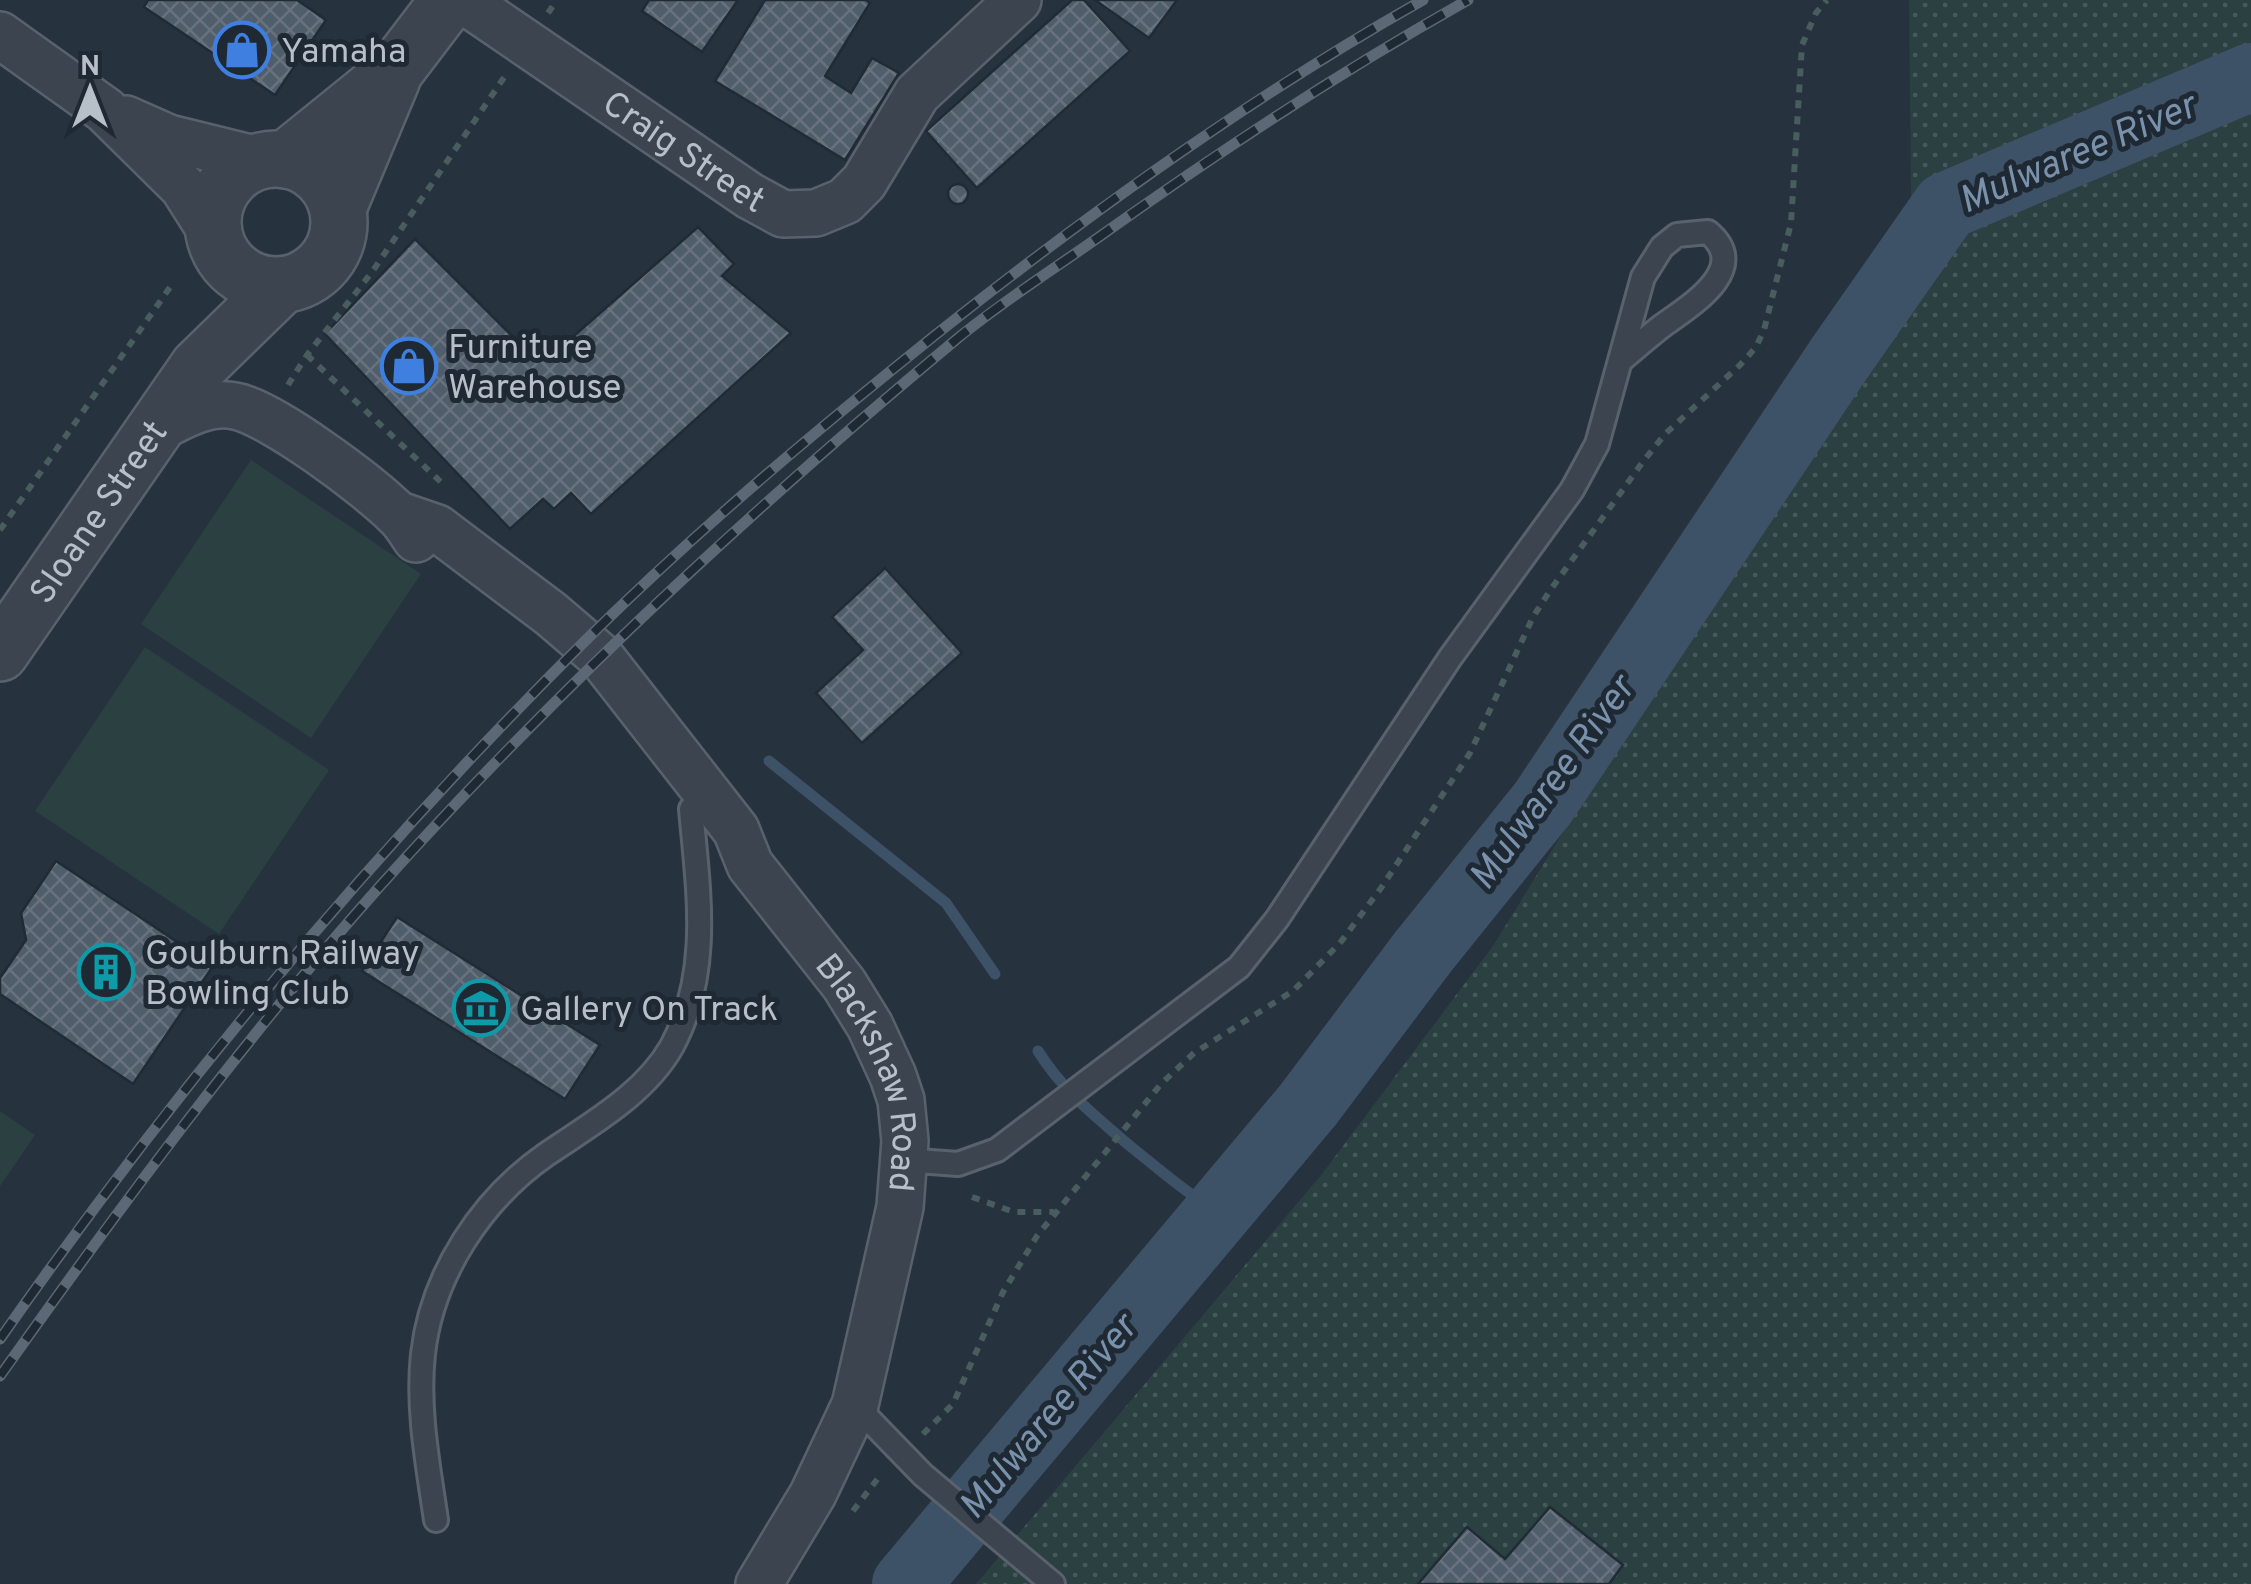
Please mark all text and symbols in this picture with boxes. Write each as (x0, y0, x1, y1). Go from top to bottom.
shop icon: Yamaha (212, 20, 272, 80)
place label: Yamaha (281, 31, 406, 75)
north arrow (40, 40, 140, 140)
text: N (80, 50, 100, 86)
water label: Mulwaree River (1952, 82, 2207, 227)
street label: Craig Street (593, 83, 771, 225)
place label: Furniture Warehouse (448, 327, 621, 411)
shop icon: Furniture Warehouse (379, 336, 439, 396)
street label: Sloane Street (22, 413, 179, 613)
water label: Mulwaree River (1460, 665, 1649, 901)
place label: Goulburn Railway Bowling Club (145, 933, 419, 1017)
building icon: Goulburn Railway Bowling Club (76, 942, 136, 1002)
street label: Blackshaw Road (804, 946, 925, 1193)
museum icon: Gallery On Track (451, 978, 511, 1038)
place label: Gallery On Track (520, 989, 778, 1033)
water label: Mulwaree River (950, 1304, 1151, 1531)

